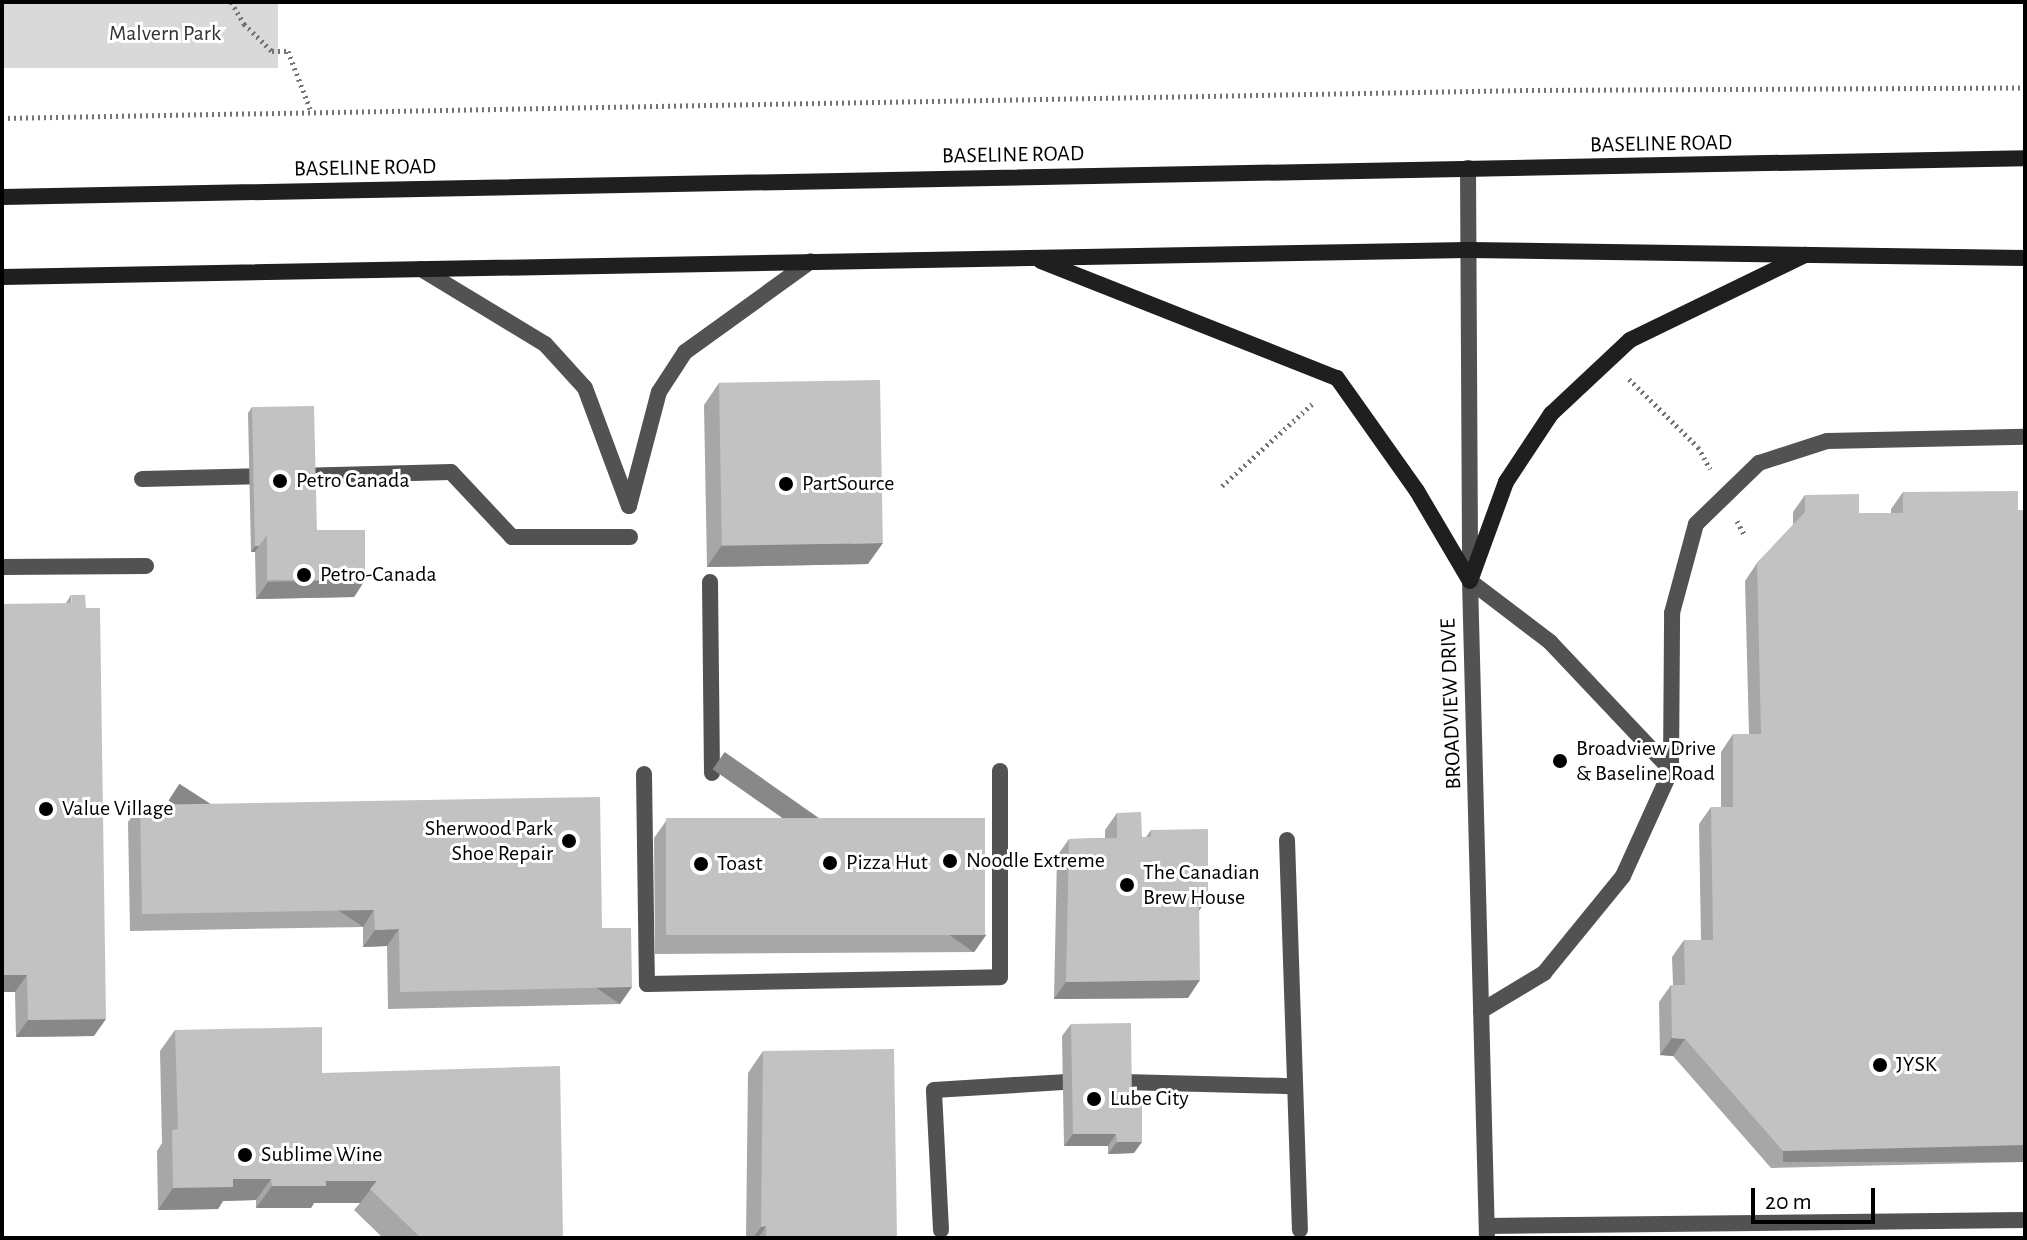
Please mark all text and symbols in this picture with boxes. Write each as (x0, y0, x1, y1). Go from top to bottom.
park label: Malvern Park (109, 21, 221, 47)
street label: BASELINE ROAD (1590, 130, 1732, 158)
street label: BASELINE ROAD (942, 141, 1084, 169)
street label: BASELINE ROAD (294, 154, 436, 182)
place label: Petro Canada (296, 468, 410, 494)
place label: PartSource (802, 471, 894, 497)
marker: Petro Canada (271, 472, 289, 490)
marker: PartSource (777, 475, 795, 493)
place label: Petro-Canada (320, 562, 437, 588)
marker: Petro-Canada (295, 566, 313, 584)
street label: BROADVIEW DRIVE (1435, 618, 1467, 790)
place label: Broadview Drive & Baseline Road (1576, 735, 1716, 786)
marker: Broadview Drive & Baseline Road (1551, 752, 1569, 770)
place label: Value Village (62, 796, 173, 822)
marker: Value Village (37, 800, 55, 818)
place label: Sherwood Park Shoe Repair (425, 815, 553, 866)
marker: Sherwood Park Shoe Repair (560, 832, 578, 850)
place label: Noodle Extreme (966, 848, 1105, 874)
place label: Pizza Hut (846, 850, 928, 876)
place label: Toast (717, 851, 762, 877)
marker: Noodle Extreme (941, 852, 959, 870)
marker: Pizza Hut (821, 854, 839, 872)
marker: Toast (692, 855, 710, 873)
place label: The Canadian Brew House (1143, 859, 1260, 910)
marker: The Canadian Brew House (1118, 876, 1136, 894)
place label: JYSK (1896, 1052, 1937, 1078)
marker: JYSK (1871, 1056, 1889, 1074)
place label: Lube City (1110, 1086, 1189, 1112)
marker: Lube City (1085, 1090, 1103, 1108)
place label: Sublime Wine (261, 1142, 383, 1168)
marker: Sublime Wine (236, 1146, 254, 1164)
scale bar (1755, 1172, 1879, 1222)
text: 20 m (1765, 1190, 1812, 1214)

